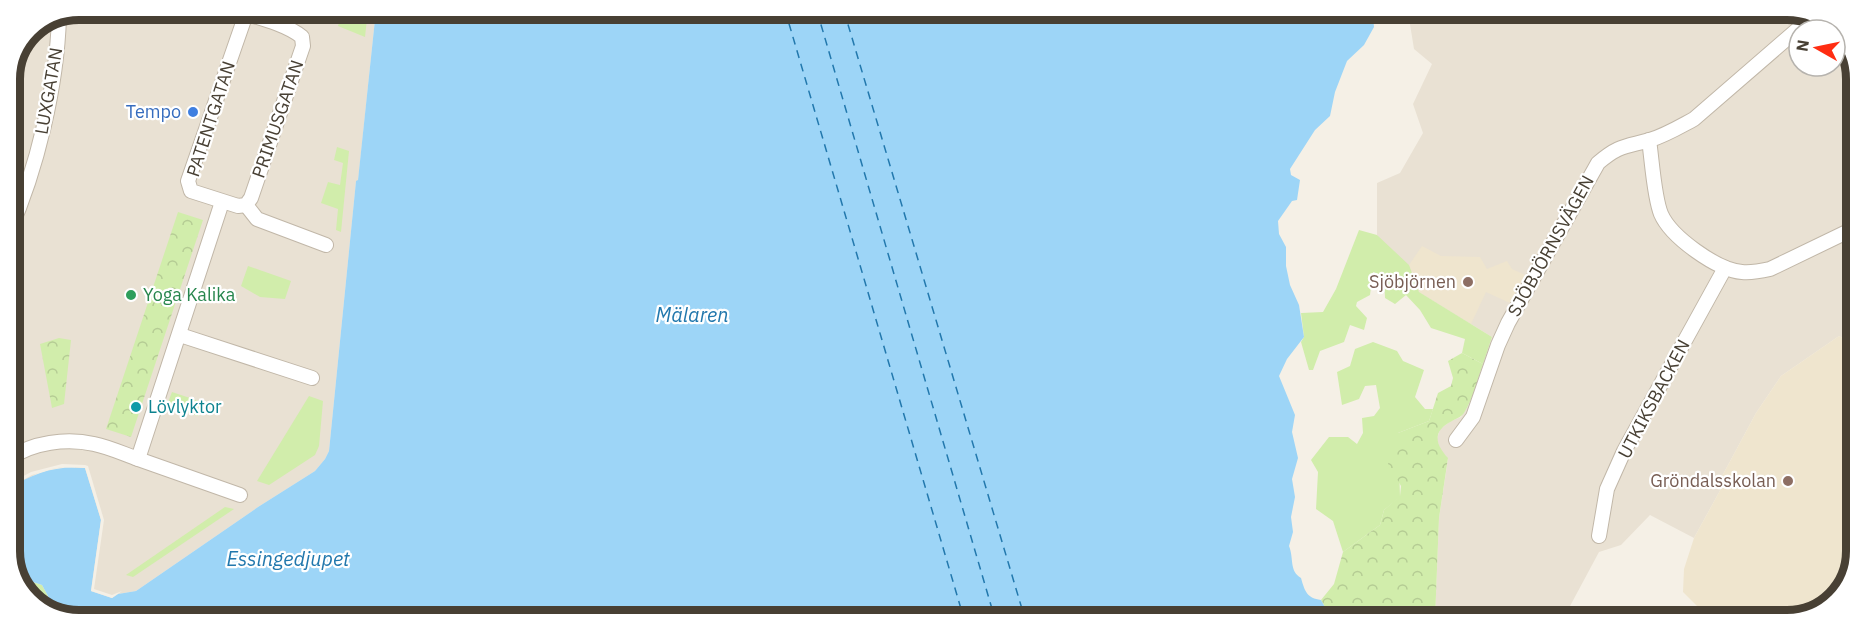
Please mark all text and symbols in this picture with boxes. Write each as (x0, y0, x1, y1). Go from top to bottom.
north arrow (1787, 18, 1847, 78)
text: N (1791, 38, 1813, 53)
street label: LUXGATAN (30, 46, 67, 136)
street label: PRIMUSGATAN (247, 57, 308, 181)
street label: PATENTGATAN (181, 58, 240, 180)
place label: Tempo (126, 100, 181, 123)
marker: Tempo (186, 105, 200, 119)
street label: SJÖBJÖRNSVÄGEN (1502, 171, 1599, 320)
place label: Sjöbjörnen (1369, 270, 1456, 293)
marker: Sjöbjörnen (1461, 275, 1475, 289)
place label: Yoga Kalika (143, 283, 236, 306)
marker: Yoga Kalika (124, 288, 138, 302)
water label: Mälaren (656, 301, 728, 328)
street label: UTKIKSBACKEN (1613, 335, 1695, 462)
place label: Lövlyktor (148, 395, 222, 418)
marker: Lövlyktor (129, 400, 143, 414)
place label: Gröndalsskolan (1650, 469, 1776, 492)
marker: Gröndalsskolan (1781, 474, 1795, 488)
water label: Essingedjupet (227, 545, 350, 572)

